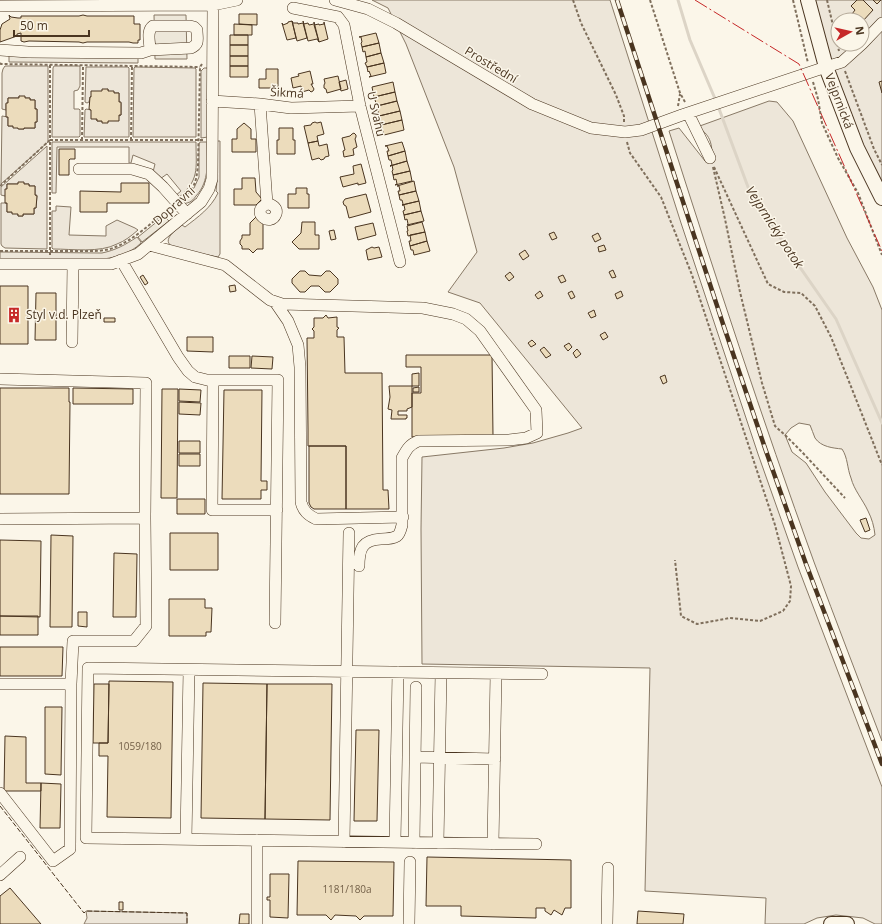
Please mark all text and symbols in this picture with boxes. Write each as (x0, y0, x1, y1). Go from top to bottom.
scale bar (14, 12, 89, 38)
north arrow (830, 12, 870, 52)
text: 50 m (20, 17, 48, 34)
text: N (852, 25, 868, 36)
street label: Prostřední (462, 42, 522, 87)
street label: Vejprnická (821, 71, 858, 131)
street label: Šikmá (270, 83, 304, 102)
street label: U Svahu (363, 90, 390, 138)
street label: Dopravní (149, 182, 199, 229)
water label: Vejprnický potok (742, 182, 809, 272)
building icon: Styl v.d. Plzeň (5, 306, 23, 324)
place label: Styl v.d. Plzeň (26, 306, 102, 323)
house number: 1059/180 (118, 739, 162, 753)
house number: 1181/180a (322, 882, 372, 896)

